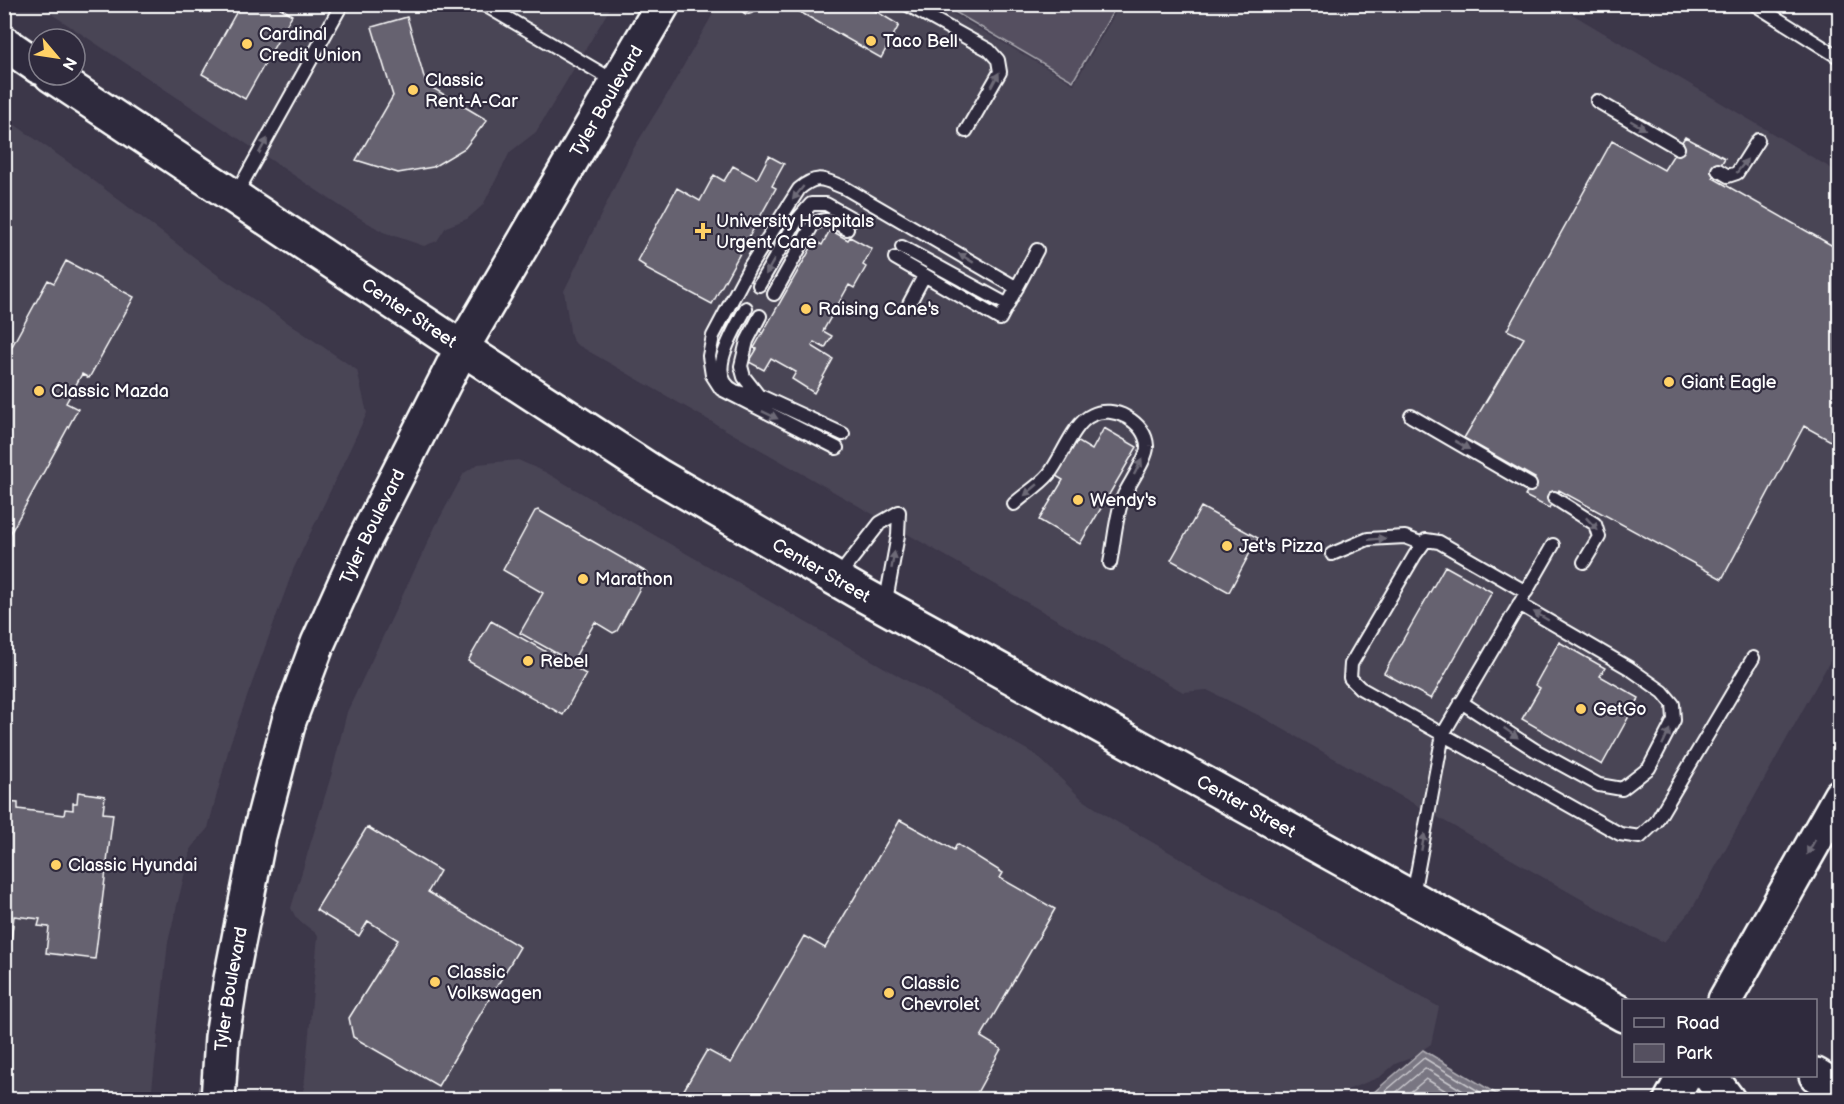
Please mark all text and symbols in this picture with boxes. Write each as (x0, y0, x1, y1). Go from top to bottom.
place label: Cardinal Credit Union (259, 24, 361, 66)
north arrow (27, 27, 87, 87)
place label: Taco Bell (883, 31, 958, 52)
marker: Taco Bell (864, 34, 878, 48)
marker: Cardinal Credit Union (240, 37, 254, 51)
street label: Tyler Boulevard (566, 42, 647, 161)
text: N (58, 54, 80, 73)
place label: Classic Rent-A-Car (425, 70, 518, 112)
one-way arrow (989, 71, 999, 89)
marker: Classic Rent-A-Car (406, 83, 420, 97)
one-way arrow (1630, 119, 1646, 130)
one-way arrow (258, 137, 268, 154)
one-way arrow (1736, 158, 1748, 174)
one-way arrow (792, 184, 804, 200)
place label: University Hospitals Urgent Care (716, 211, 874, 253)
marker: University Hospitals Urgent Care (694, 222, 712, 240)
one-way arrow (958, 253, 974, 264)
one-way arrow (765, 259, 775, 276)
street label: Center Street (357, 274, 461, 353)
place label: Raising Cane's (818, 299, 939, 320)
marker: Raising Cane's (799, 302, 813, 316)
place label: Giant Eagle (1681, 372, 1777, 393)
marker: Giant Eagle (1662, 375, 1676, 389)
place label: Classic Mazda (51, 381, 169, 402)
marker: Classic Mazda (32, 384, 46, 398)
one-way arrow (762, 410, 779, 420)
one-way arrow (1454, 440, 1471, 450)
one-way arrow (1133, 459, 1143, 476)
street label: Tyler Boulevard (336, 466, 410, 588)
one-way arrow (1024, 483, 1039, 496)
place label: Wendy's (1090, 490, 1156, 511)
marker: Wendy's (1071, 493, 1085, 507)
one-way arrow (1585, 516, 1598, 531)
street label: Center Street (768, 534, 874, 608)
one-way arrow (1367, 534, 1386, 544)
place label: Jet's Pizza (1239, 536, 1324, 557)
marker: Jet's Pizza (1220, 539, 1234, 553)
one-way arrow (889, 550, 898, 569)
place label: Marathon (595, 569, 673, 590)
marker: Marathon (576, 572, 590, 586)
one-way arrow (1532, 611, 1549, 621)
place label: Rebel (540, 651, 588, 672)
marker: Rebel (521, 654, 535, 668)
place label: GetGo (1593, 699, 1646, 720)
marker: GetGo (1574, 702, 1588, 716)
one-way arrow (1503, 727, 1519, 738)
one-way arrow (1661, 729, 1670, 746)
street label: Center Street (1193, 771, 1299, 843)
one-way arrow (1419, 832, 1428, 851)
one-way arrow (1806, 838, 1816, 855)
place label: Classic Hyundai (68, 855, 198, 876)
marker: Classic Hyundai (49, 858, 63, 872)
street label: Tyler Boulevard (211, 925, 252, 1052)
place label: Classic Volkswagen (447, 962, 542, 1004)
place label: Classic Chevrolet (901, 973, 980, 1015)
marker: Classic Volkswagen (428, 975, 442, 989)
marker: Classic Chevrolet (882, 986, 896, 1000)
legend (1622, 999, 1817, 1077)
text: Road (1676, 1013, 1720, 1034)
text: Park (1676, 1043, 1712, 1064)

